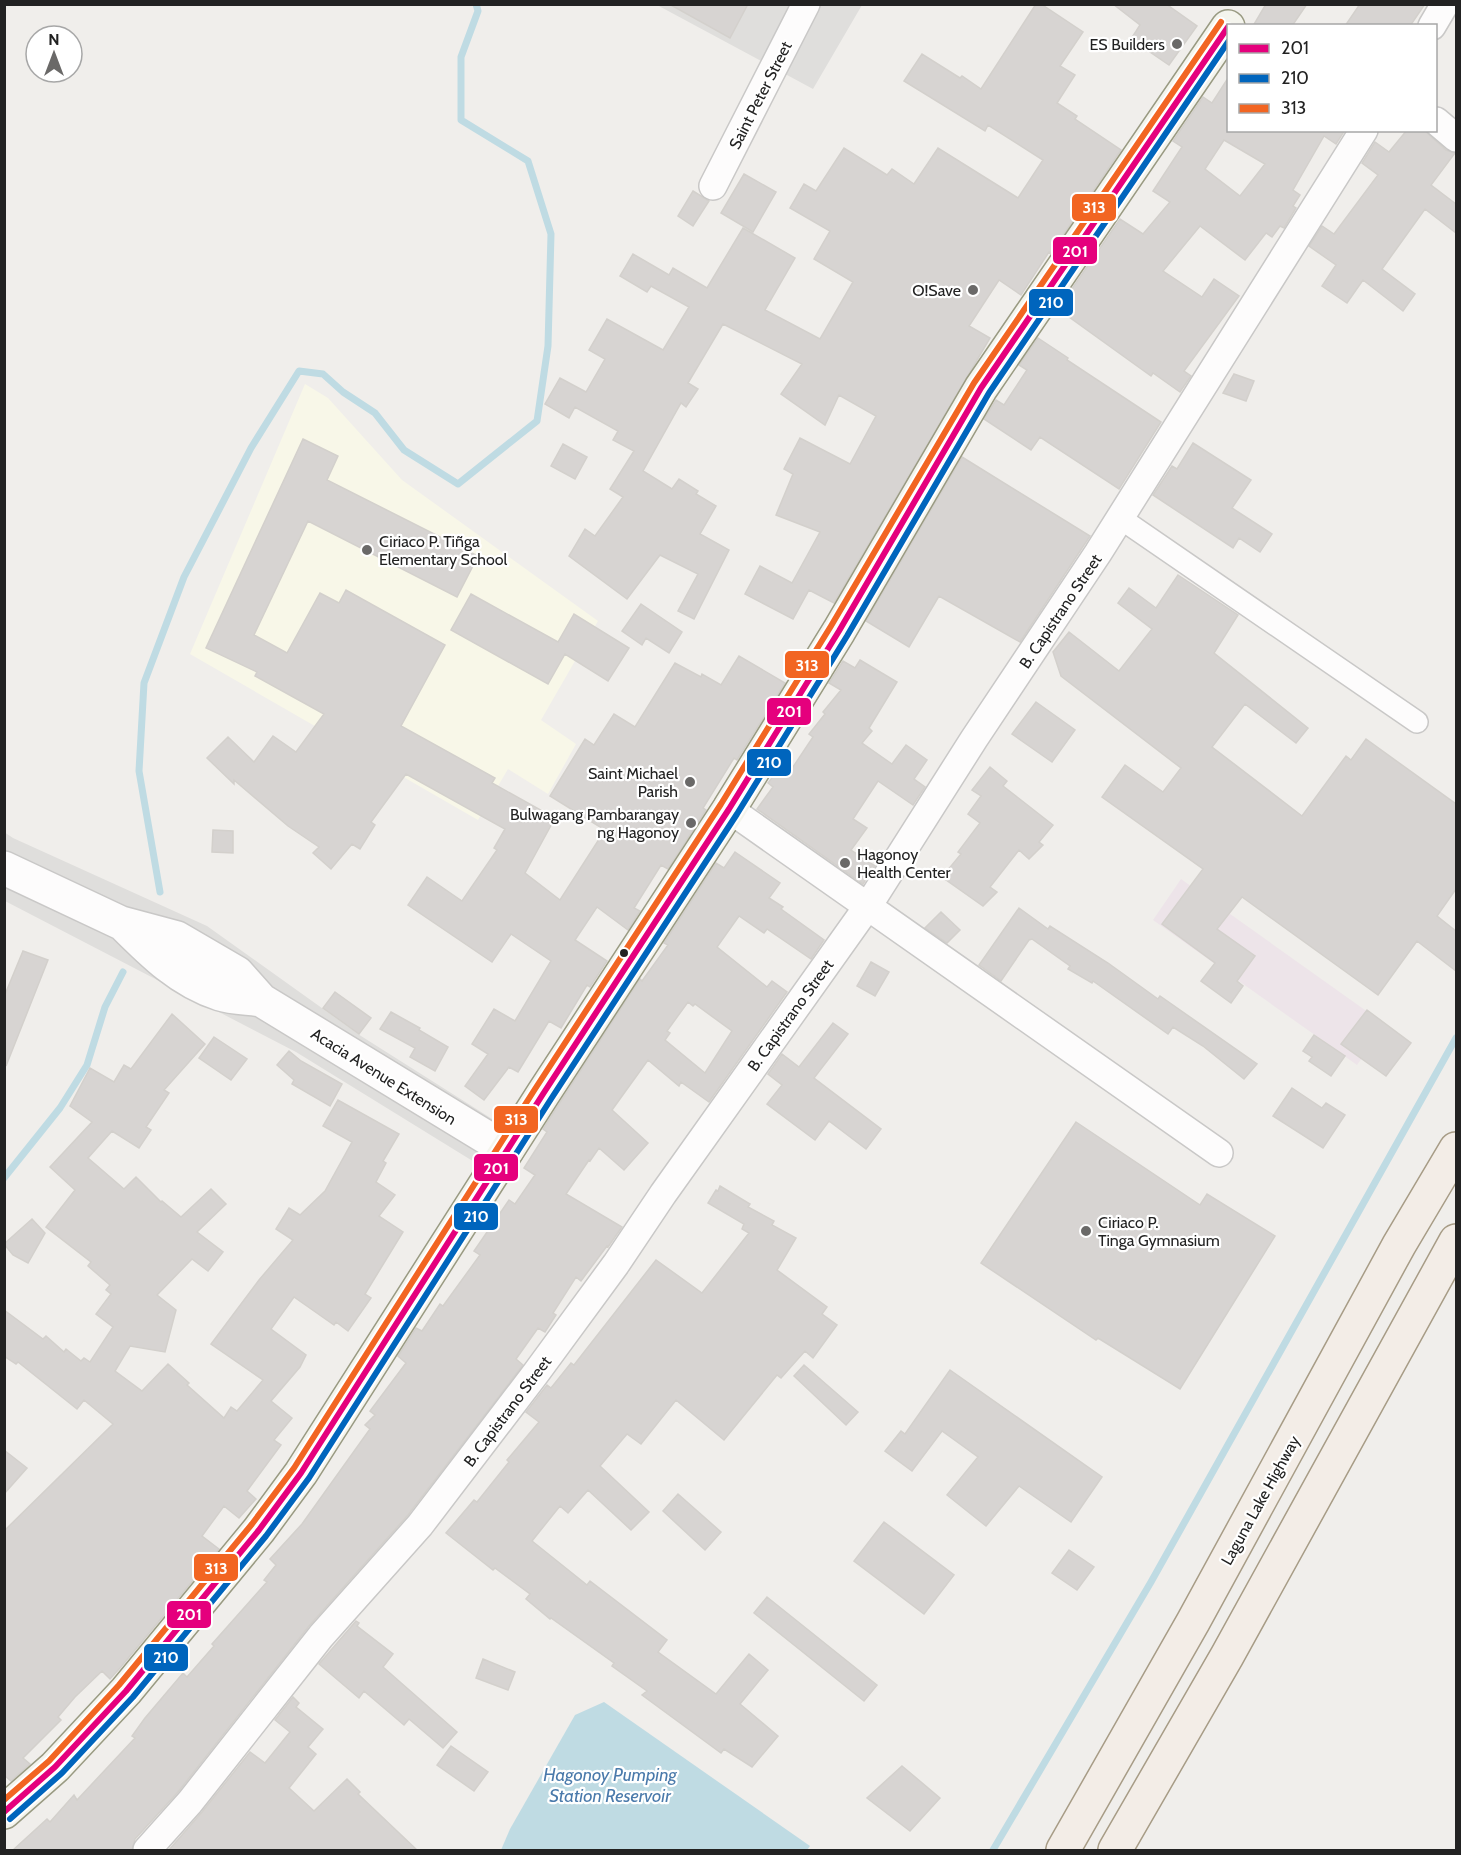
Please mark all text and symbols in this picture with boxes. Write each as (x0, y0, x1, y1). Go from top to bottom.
north arrow (24, 24, 84, 84)
legend (1227, 24, 1437, 132)
text: N (48, 30, 60, 49)
place label: ES Builders (1089, 35, 1165, 54)
marker: ES Builders (1170, 37, 1184, 51)
text: 201 (1281, 37, 1309, 59)
street label: Saint Peter Street (725, 38, 796, 152)
text: 210 (1281, 67, 1309, 89)
text: 313 (1281, 97, 1306, 119)
line badge: 313 (1071, 193, 1117, 222)
text: 313 (1082, 198, 1106, 217)
line badge: 201 (1052, 236, 1098, 265)
text: 201 (1062, 242, 1088, 261)
place label: O!Save (912, 281, 961, 300)
marker: O!Save (966, 283, 980, 297)
line badge: 210 (1028, 288, 1074, 317)
text: 210 (1038, 293, 1064, 312)
place label: Ciriaco P. Tiñga Elementary School (379, 532, 507, 569)
marker: Ciriaco P. Tiñga Elementary School (360, 543, 374, 557)
street label: B. Capistrano Street (1015, 550, 1106, 672)
line badge: 313 (784, 650, 830, 679)
text: 313 (795, 656, 819, 675)
line badge: 201 (766, 697, 812, 726)
text: 201 (776, 702, 802, 721)
line badge: 210 (746, 748, 792, 777)
text: 210 (756, 753, 782, 772)
place label: Saint Michael Parish (588, 764, 678, 801)
marker: Saint Michael Parish (683, 775, 697, 789)
place label: Bulwagang Pambarangay ng Hagonoy (510, 805, 679, 842)
marker: Bulwagang Pambarangay ng Hagonoy (684, 816, 698, 830)
place label: Hagonoy Health Center (857, 845, 951, 882)
marker: Hagonoy Health Center (838, 856, 852, 870)
unlabelled marker (618, 947, 630, 959)
street label: B. Capistrano Street (744, 955, 838, 1075)
street label: Acacia Avenue Extension (308, 1024, 460, 1129)
line badge: 313 (493, 1105, 539, 1134)
text: 313 (504, 1110, 528, 1129)
line badge: 201 (473, 1153, 519, 1182)
text: 201 (483, 1159, 509, 1178)
line badge: 210 (453, 1202, 499, 1231)
text: 210 (463, 1207, 489, 1226)
place label: Ciriaco P. Tinga Gymnasium (1098, 1213, 1220, 1250)
marker: Ciriaco P. Tinga Gymnasium (1079, 1224, 1093, 1238)
street label: B. Capistrano Street (460, 1352, 555, 1470)
street label: Laguna Lake Highway (1217, 1432, 1304, 1568)
line badge: 313 (193, 1553, 239, 1582)
text: 313 (204, 1559, 228, 1578)
line badge: 201 (166, 1600, 212, 1629)
text: 201 (176, 1605, 202, 1624)
line badge: 210 (143, 1643, 189, 1672)
text: 210 (153, 1648, 179, 1667)
water label: Hagonoy Pumping Station Reservoir (543, 1764, 677, 1807)

